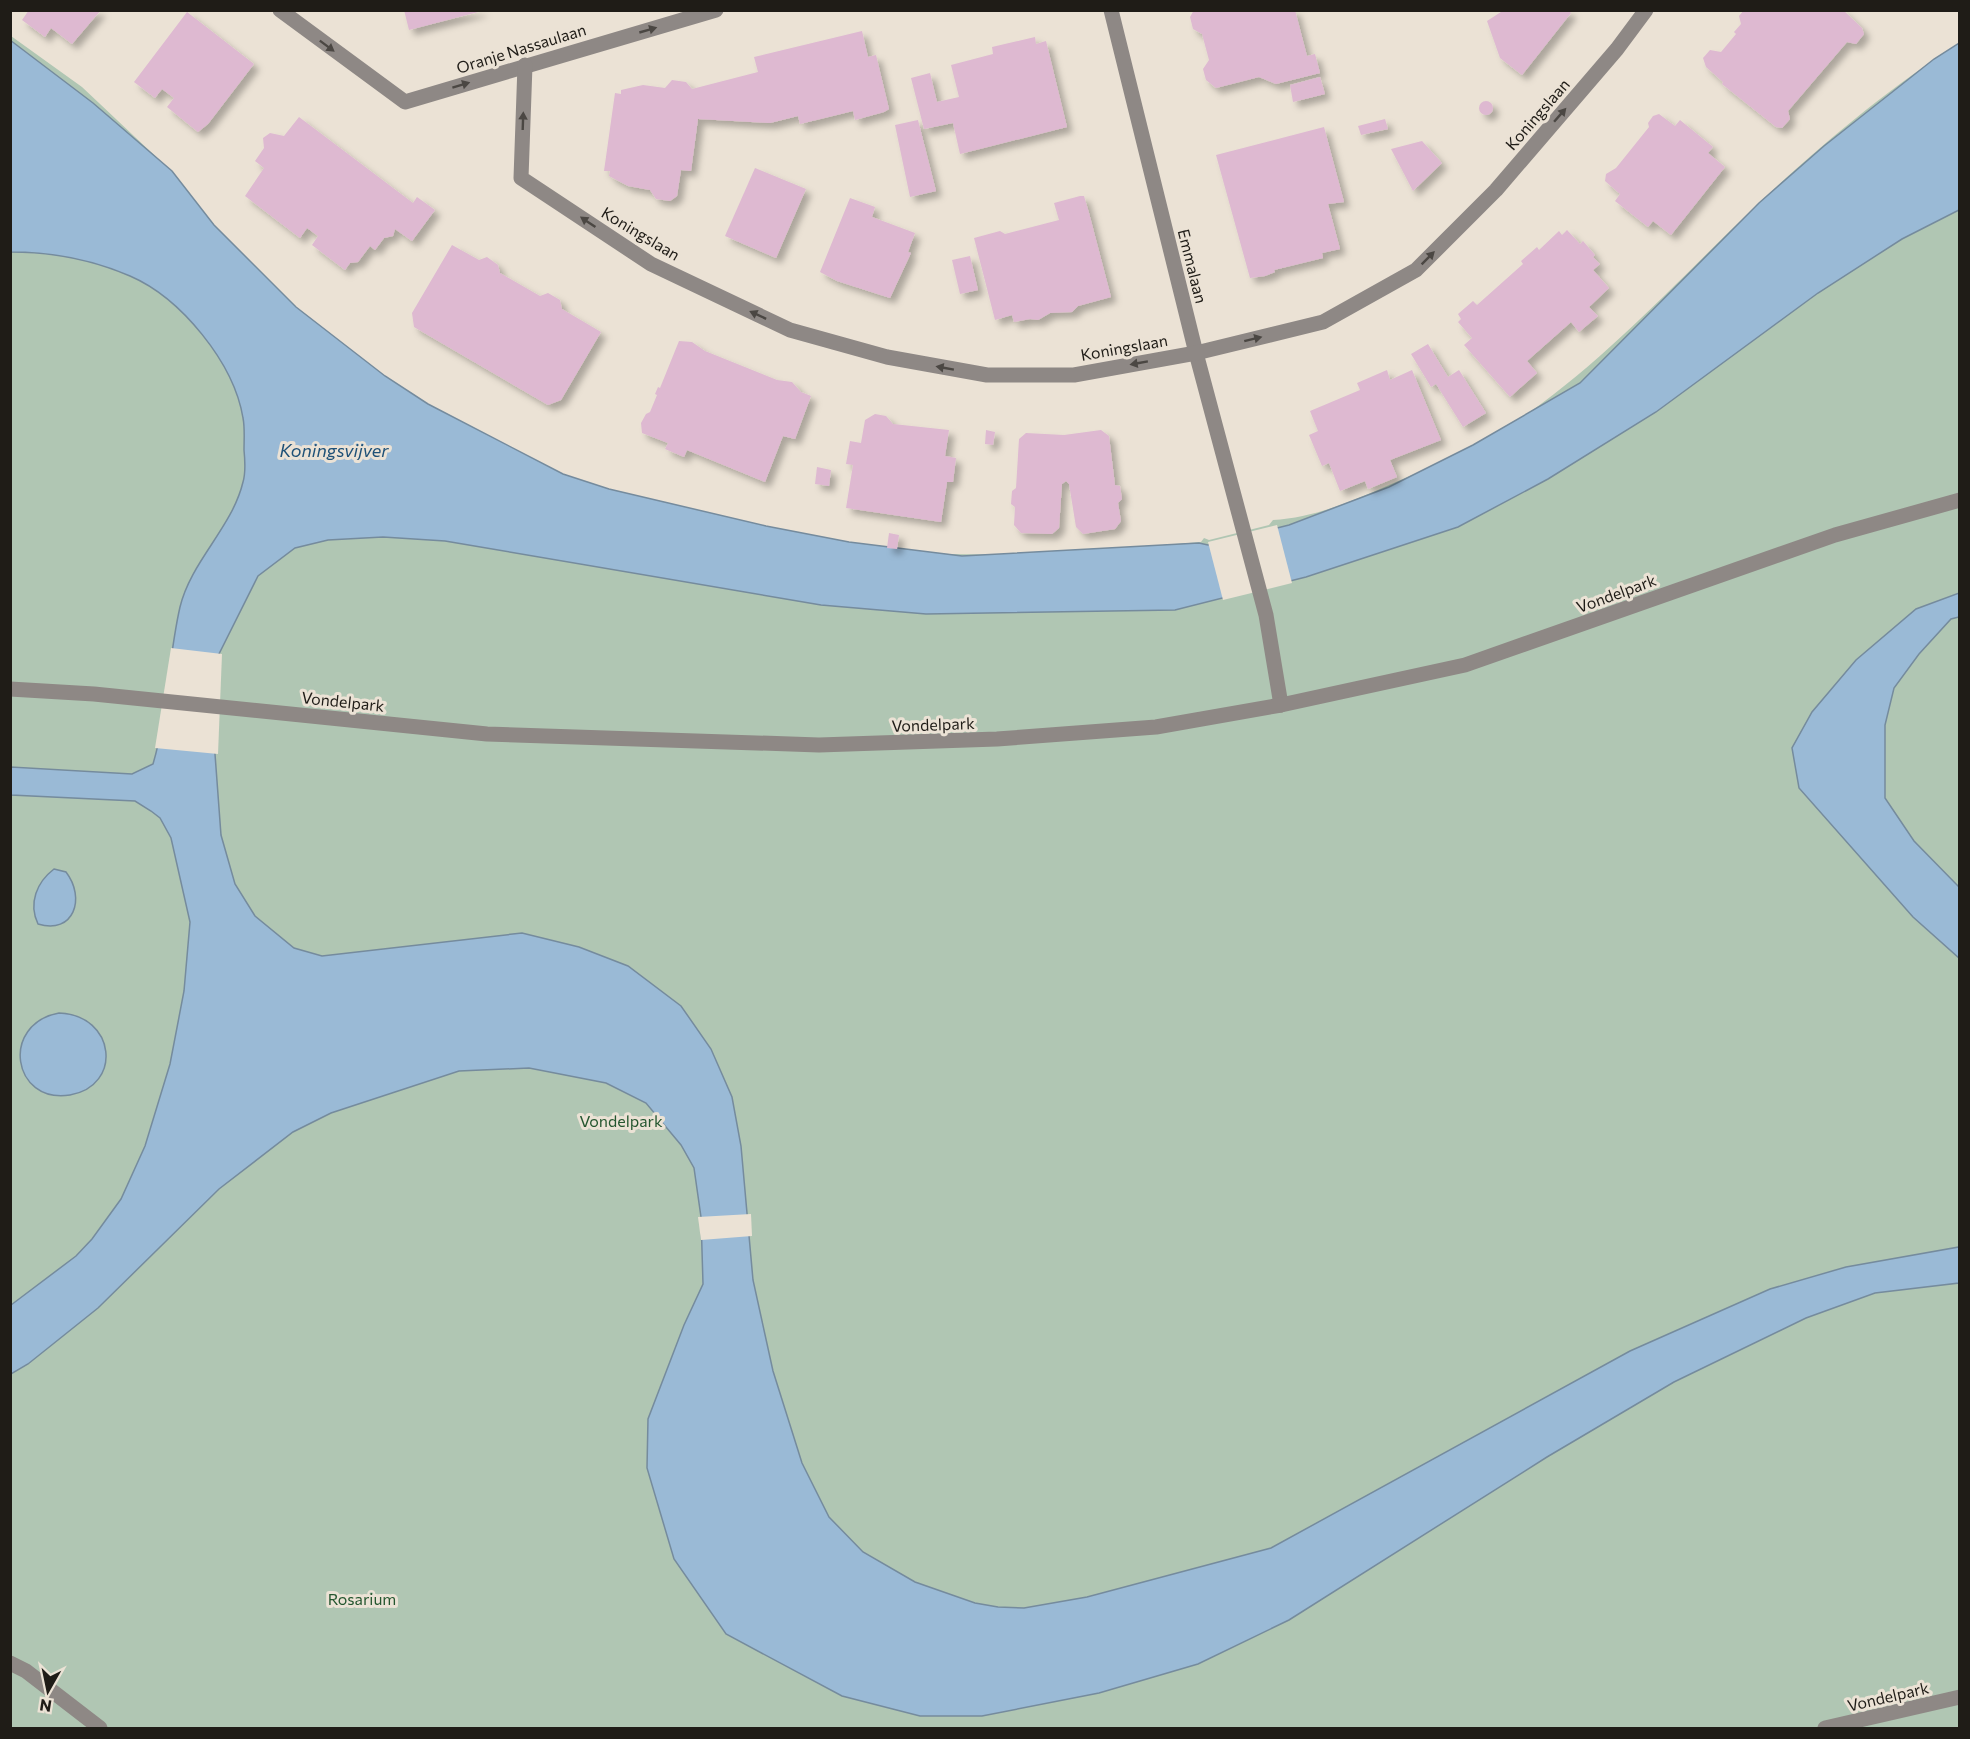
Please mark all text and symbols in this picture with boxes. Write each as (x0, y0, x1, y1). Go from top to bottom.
street label: Oranje Nassaulaan (454, 19, 588, 77)
one-way arrow (639, 25, 657, 34)
one-way arrow (319, 39, 334, 51)
street label: Koningslaan (1501, 75, 1573, 153)
one-way arrow (452, 80, 470, 89)
one-way arrow (1553, 108, 1566, 123)
one-way arrow (518, 112, 528, 131)
street label: Koningslaan (598, 202, 684, 264)
one-way arrow (580, 216, 596, 228)
street label: Emmalaan (1175, 227, 1211, 305)
one-way arrow (1420, 251, 1435, 265)
one-way arrow (750, 310, 767, 319)
street label: Koningslaan (1079, 330, 1169, 364)
one-way arrow (1244, 333, 1262, 343)
one-way arrow (1129, 359, 1148, 368)
one-way arrow (936, 363, 955, 372)
water label: Koningsvijver (280, 439, 389, 461)
street label: Vondelpark (1574, 570, 1659, 616)
street label: Vondelpark (301, 687, 386, 715)
street label: Vondelpark (891, 713, 975, 735)
park label: Vondelpark (579, 1111, 663, 1130)
park label: Rosarium (328, 1589, 396, 1608)
north arrow (18, 1661, 78, 1721)
street label: Vondelpark (1845, 1677, 1931, 1715)
text: N (38, 1696, 53, 1717)

